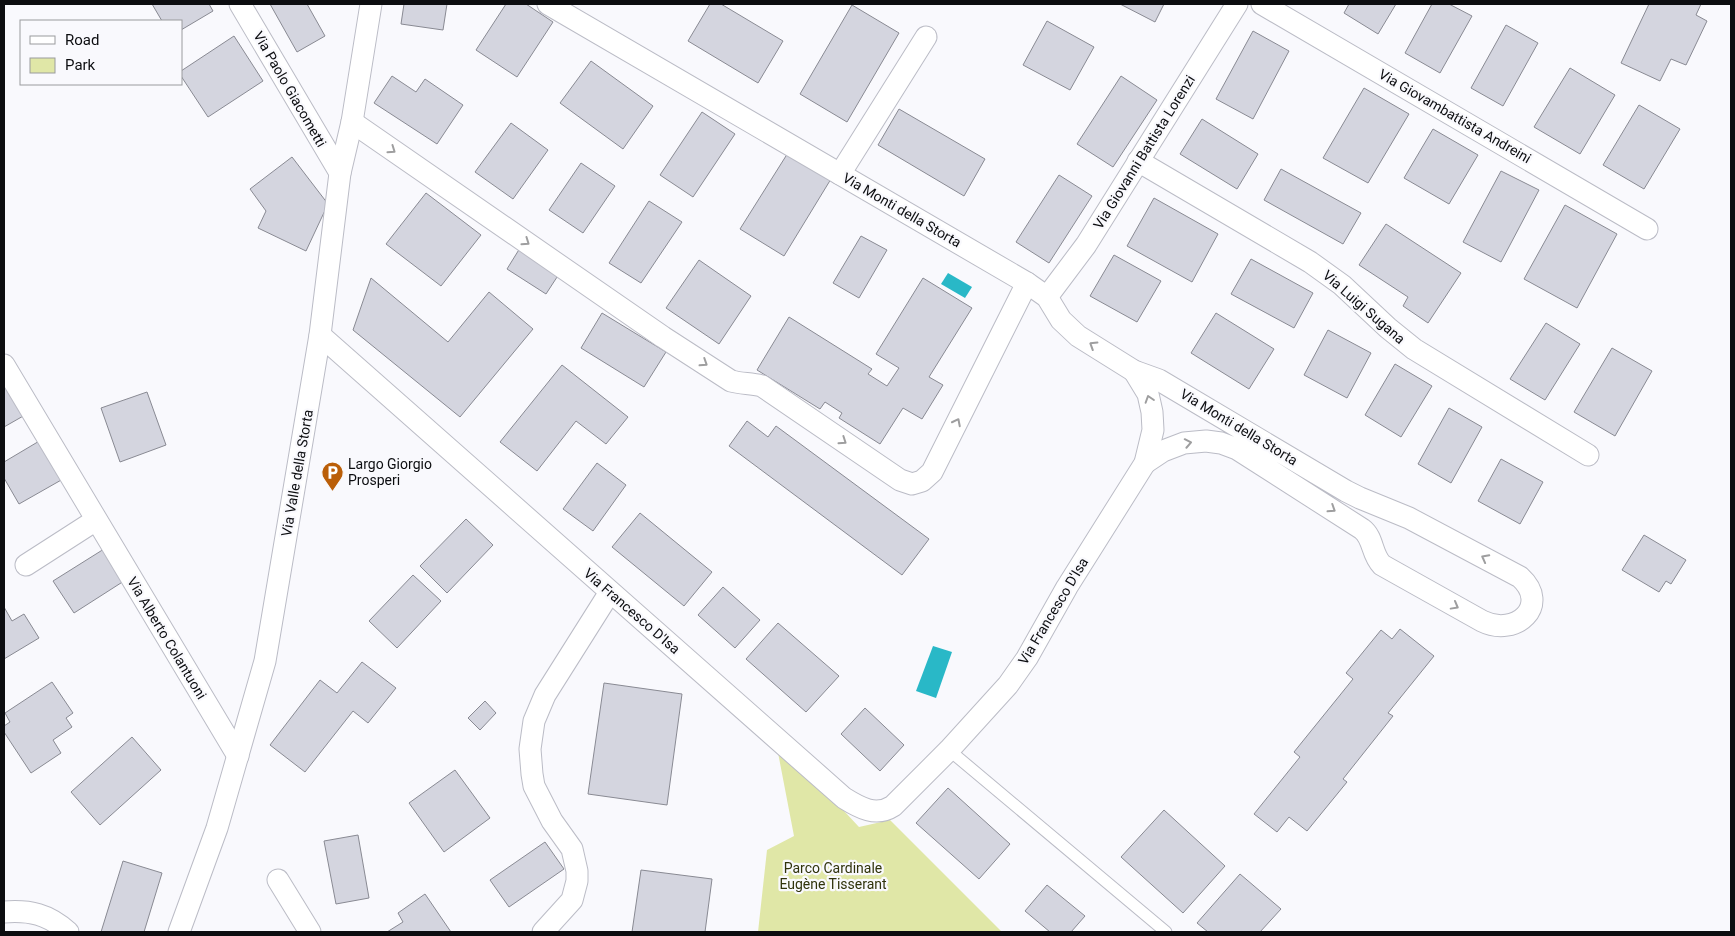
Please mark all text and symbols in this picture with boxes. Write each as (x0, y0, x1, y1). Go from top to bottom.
legend (20, 20, 182, 85)
street label: Via Paolo Giacometti (250, 28, 330, 150)
text: Road (65, 31, 99, 49)
text: Park (65, 56, 96, 74)
street label: Via Giovambattista Andreini (1376, 66, 1534, 166)
street label: Via Giovanni Battista Lorenzi (1090, 72, 1198, 232)
one-way arrow (386, 144, 396, 153)
street label: Via Monti della Storta (840, 170, 964, 250)
one-way arrow (520, 236, 530, 245)
street label: Via Luigi Sugana (1320, 267, 1408, 347)
one-way arrow (1089, 342, 1098, 351)
one-way arrow (698, 357, 707, 367)
street label: Via Monti della Storta (1177, 386, 1301, 468)
one-way arrow (1145, 395, 1155, 404)
street label: Via Valle della Storta (278, 408, 316, 538)
one-way arrow (951, 418, 961, 427)
one-way arrow (837, 435, 847, 444)
one-way arrow (1184, 439, 1193, 449)
place label: Largo Giorgio Prosperi (348, 456, 432, 488)
parking icon: Largo Giorgio Prosperi (320, 460, 344, 491)
one-way arrow (1326, 503, 1335, 513)
one-way arrow (1481, 554, 1490, 564)
street label: Via Francesco D'Isa (1015, 555, 1091, 667)
street label: Via Francesco D'Isa (581, 565, 683, 657)
street label: Via Alberto Colantuoni (124, 574, 210, 702)
one-way arrow (1450, 600, 1459, 610)
park label: Parco Cardinale Eugène Tisserant (779, 860, 887, 892)

